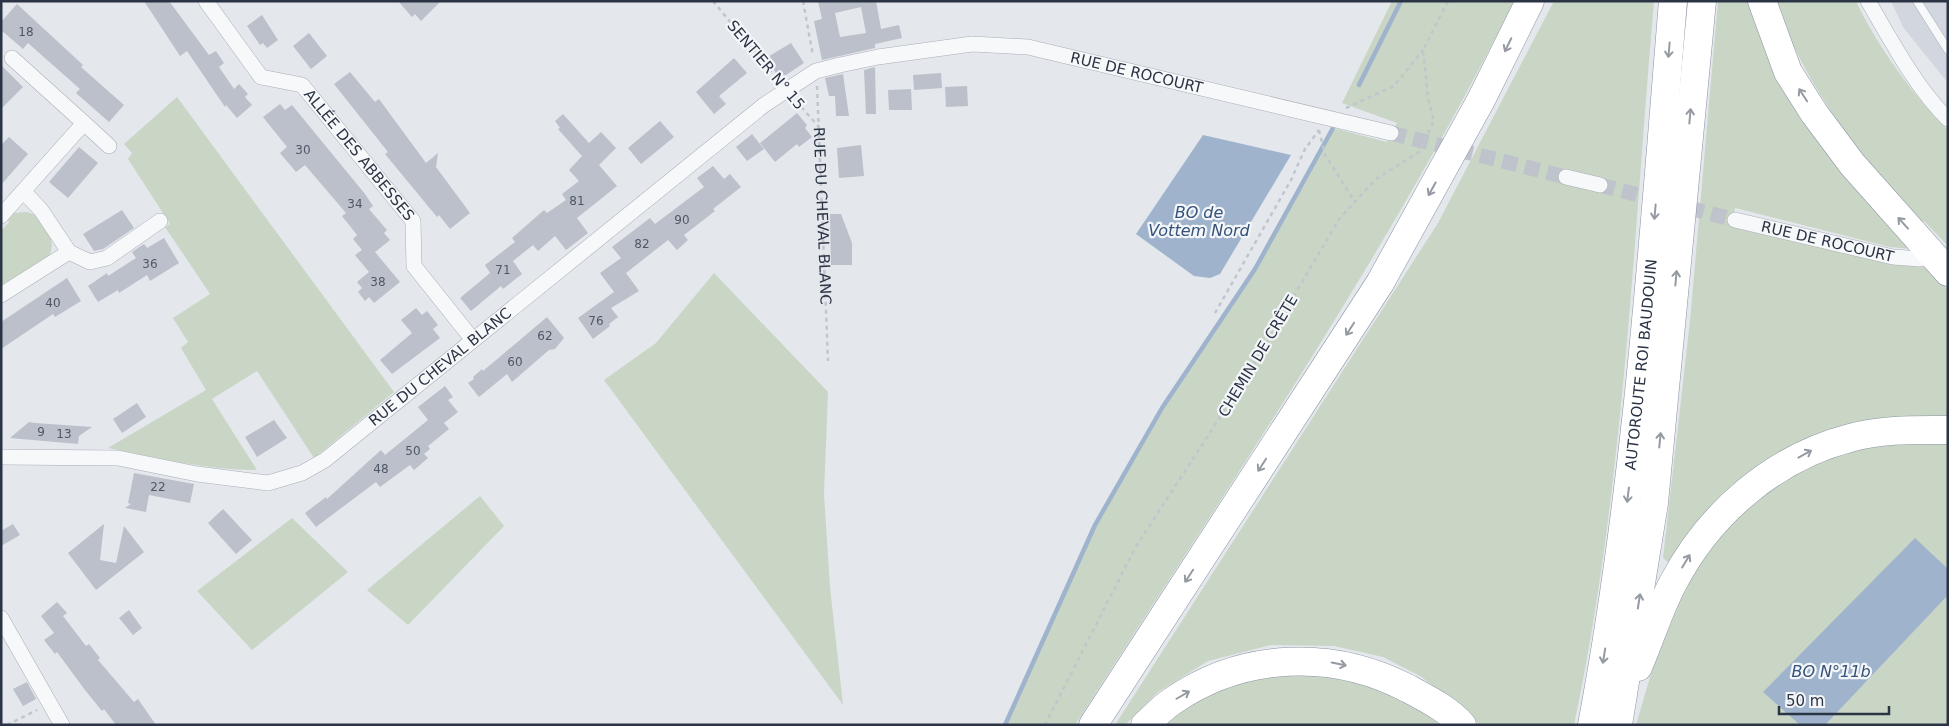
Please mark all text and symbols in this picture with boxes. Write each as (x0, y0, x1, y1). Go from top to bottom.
street label: SENTIER N° 15 (723, 17, 809, 113)
house number: 18 (18, 25, 34, 39)
one-way arrow (1503, 37, 1512, 52)
one-way arrow (1664, 42, 1673, 58)
street label: RUE DE ROCOURT (1069, 48, 1206, 97)
street label: ALLÉE DES ABBESSES (300, 86, 418, 224)
one-way arrow (1798, 89, 1808, 103)
one-way arrow (1686, 108, 1695, 124)
street label: RUE DU CHEVAL BLANC (810, 127, 835, 305)
house number: 30 (295, 143, 311, 157)
one-way arrow (1427, 181, 1437, 196)
house number: 81 (569, 194, 585, 208)
house number: 34 (347, 197, 363, 211)
water label: BO de Vottem Nord (1148, 203, 1251, 240)
one-way arrow (1650, 203, 1660, 219)
house number: 90 (674, 213, 690, 227)
one-way arrow (1898, 216, 1909, 229)
street label: RUE DE ROCOURT (1759, 217, 1896, 266)
house number: 82 (634, 237, 650, 251)
house number: 36 (142, 257, 158, 271)
street label: AUTOROUTE ROI BAUDOUIN (1621, 258, 1661, 471)
house number: 71 (495, 263, 511, 277)
one-way arrow (1671, 270, 1681, 286)
house number: 38 (370, 275, 386, 289)
street label: CHEMIN DE CRÊTE (1214, 291, 1302, 420)
house number: 40 (45, 296, 61, 310)
street label: RUE DU CHEVAL BLANC (365, 304, 515, 430)
house number: 76 (588, 314, 604, 328)
one-way arrow (1345, 321, 1355, 335)
house number: 62 (537, 329, 553, 343)
house number: 60 (507, 355, 523, 369)
house number: 9 (37, 425, 45, 439)
house number: 13 (56, 427, 72, 441)
one-way arrow (1656, 432, 1665, 448)
house number: 50 (405, 444, 421, 458)
one-way arrow (1798, 448, 1812, 458)
one-way arrow (1257, 458, 1267, 472)
house number: 48 (373, 462, 389, 476)
house number: 22 (150, 480, 166, 494)
one-way arrow (1623, 487, 1633, 503)
one-way arrow (1682, 554, 1692, 568)
one-way arrow (1184, 569, 1194, 583)
one-way arrow (1634, 593, 1644, 609)
one-way arrow (1599, 648, 1609, 664)
one-way arrow (1331, 660, 1347, 669)
water label: BO N°11b (1791, 662, 1871, 681)
scale bar (1779, 684, 1889, 716)
one-way arrow (1176, 689, 1190, 699)
text: 50 m (1786, 692, 1824, 710)

